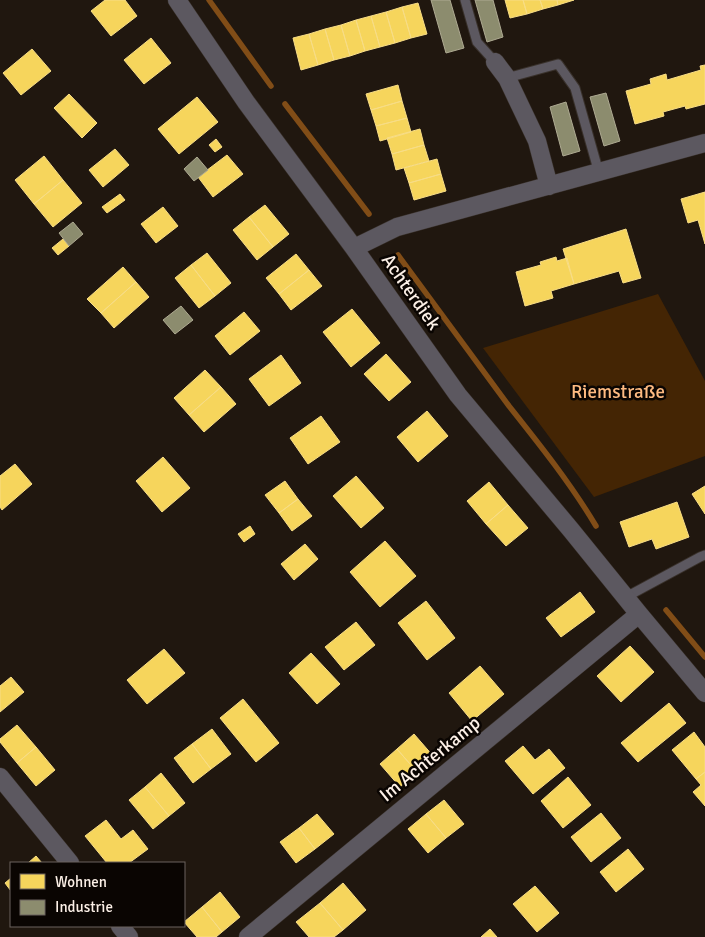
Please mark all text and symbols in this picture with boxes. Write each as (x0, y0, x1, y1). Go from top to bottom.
street label: Achterdiek (376, 249, 446, 335)
park label: Riemstraße (571, 380, 665, 404)
street label: Im Achterkamp (375, 711, 485, 807)
legend (10, 862, 185, 927)
text: Wohnen (55, 873, 107, 891)
text: Industrie (55, 898, 113, 916)

